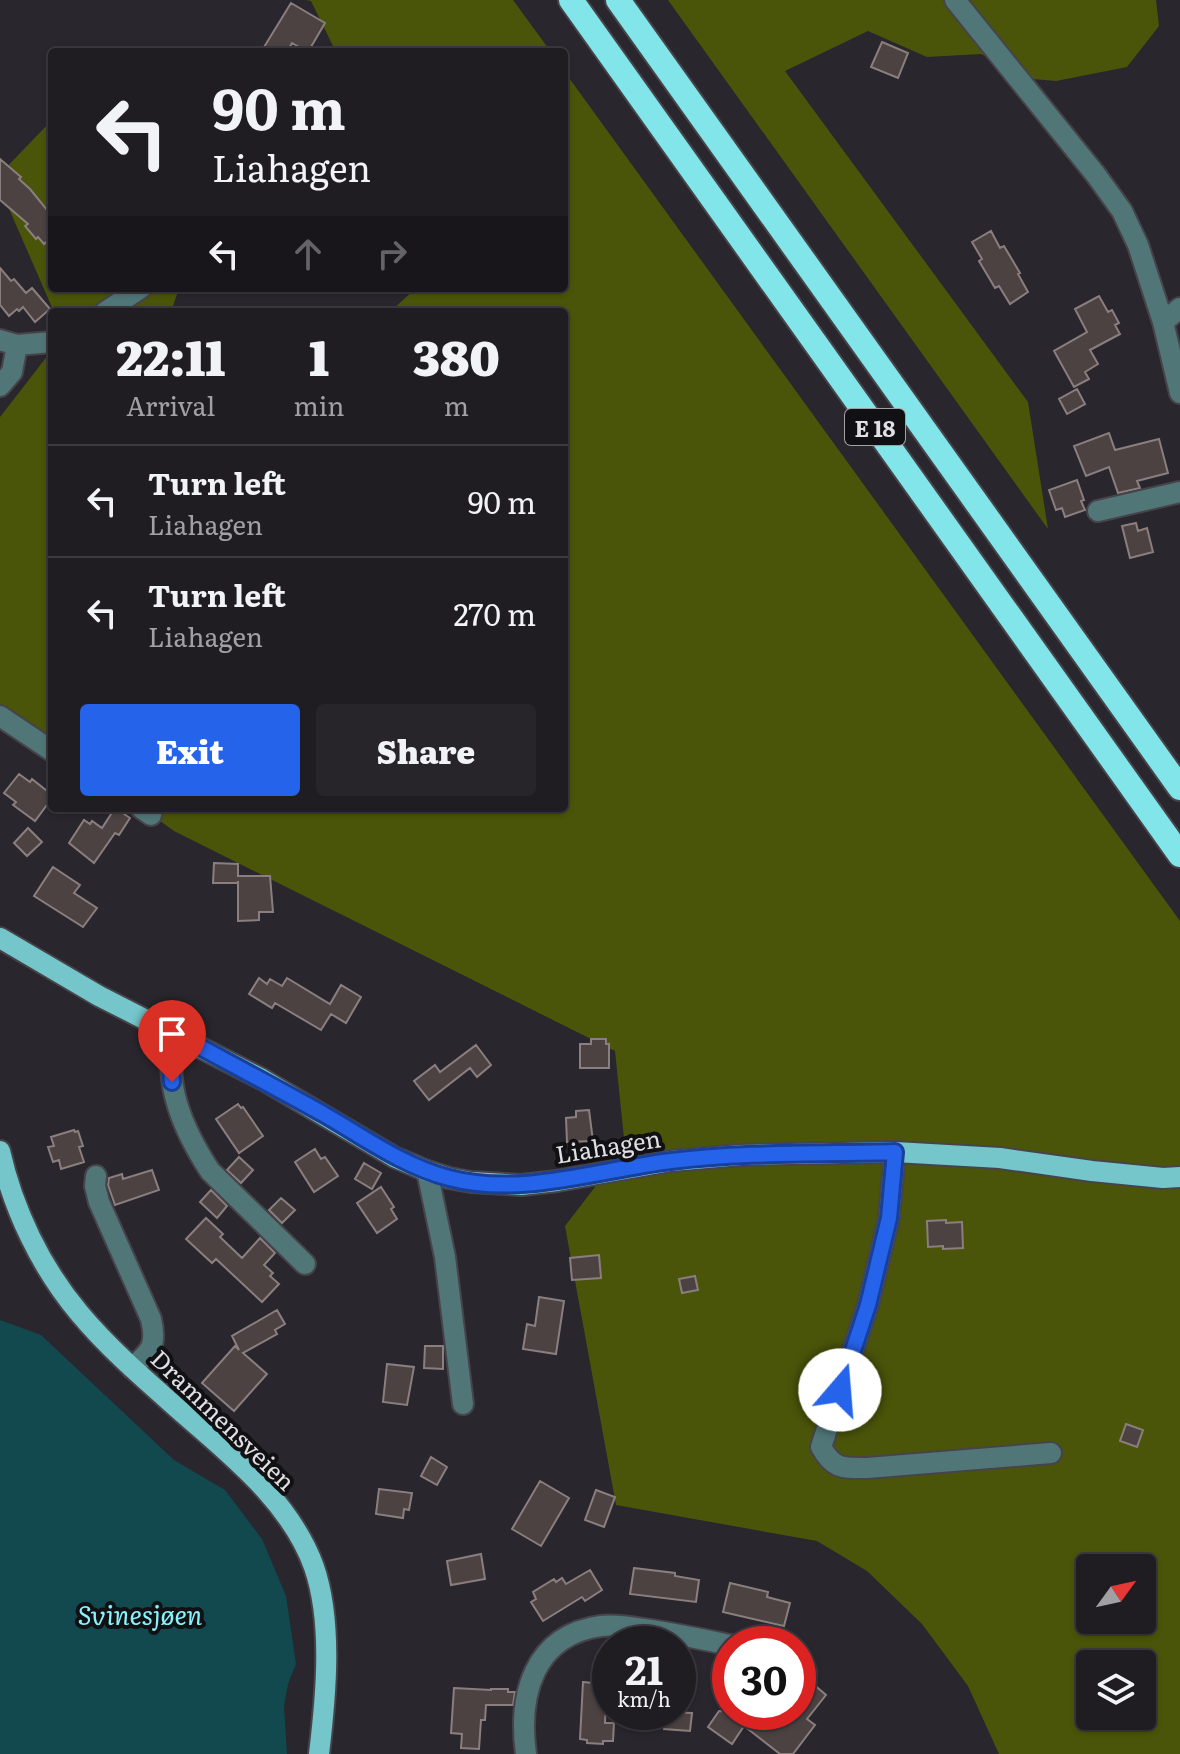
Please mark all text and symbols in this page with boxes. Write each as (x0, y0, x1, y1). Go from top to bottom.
text: 90 m (212, 64, 346, 147)
icon: left (80, 80, 184, 184)
text: Liahagen (212, 140, 371, 193)
icon: left (202, 232, 246, 276)
icon: ahead (286, 232, 330, 276)
icon: right (370, 232, 414, 276)
text: 22:11 (116, 320, 225, 391)
text: 1 (309, 320, 329, 391)
text: 380 (413, 320, 500, 391)
text: Arrival (126, 385, 215, 424)
text: min (293, 385, 345, 424)
text: m (444, 385, 469, 424)
road number: E 18 (845, 409, 905, 445)
text: Turn left (148, 460, 286, 504)
icon: left (80, 479, 124, 523)
text: 90 m (468, 479, 536, 523)
text: Liahagen (148, 504, 263, 543)
text: Turn left (148, 572, 286, 616)
icon: left (80, 591, 124, 635)
text: 270 m (453, 591, 536, 635)
text: Liahagen (148, 616, 263, 655)
button: Exit (80, 704, 300, 796)
button: Share (316, 704, 536, 796)
pin (138, 1000, 206, 1082)
icon: arrive (150, 1012, 194, 1056)
street label: Liahagen (553, 1119, 663, 1171)
street label: Drammensveien (144, 1341, 304, 1497)
position arrow (798, 1348, 882, 1432)
north arrow (1076, 1554, 1156, 1634)
map controls (1076, 1554, 1156, 1730)
water label: Svinesjøen (78, 1594, 203, 1633)
speed limit sign: 30 (712, 1626, 816, 1730)
text: 21 (625, 1638, 663, 1697)
button: layers (1076, 1650, 1156, 1730)
text: km/h (617, 1683, 671, 1713)

